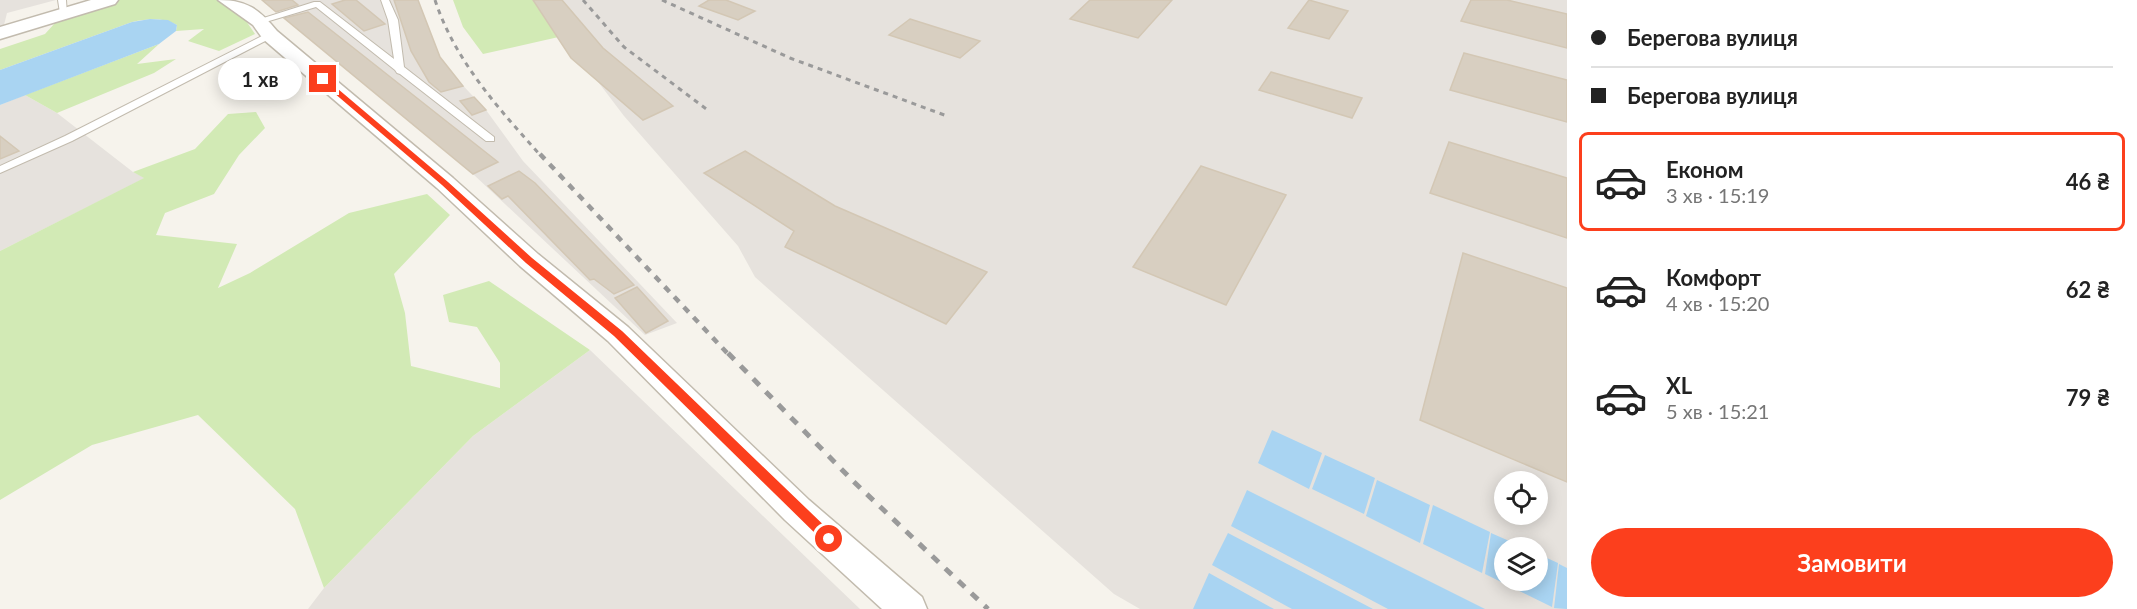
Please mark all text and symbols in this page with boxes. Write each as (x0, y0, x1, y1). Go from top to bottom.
text: Берегова вулиця (1627, 24, 1798, 51)
callout: 1 хв (218, 58, 302, 100)
route end (309, 65, 336, 92)
text: 1 хв (242, 67, 278, 91)
text: Берегова вулиця (1627, 82, 1798, 109)
icon: car (1594, 155, 1648, 209)
text: Економ (1666, 156, 1744, 183)
text: 46 ₴ (2066, 168, 2110, 195)
text: 3 хв · 15:19 (1666, 183, 1769, 207)
icon: car (1594, 263, 1648, 317)
text: Комфорт (1666, 264, 1761, 291)
text: 62 ₴ (2066, 276, 2110, 303)
text: 4 хв · 15:20 (1666, 291, 1769, 315)
icon: car (1594, 371, 1648, 425)
text: XL (1666, 372, 1692, 399)
text: 79 ₴ (2066, 384, 2110, 411)
text: 5 хв · 15:21 (1666, 399, 1769, 423)
map controls (1494, 471, 1548, 591)
button: locate (1494, 471, 1548, 525)
route start (815, 525, 842, 552)
button: Замовити (1591, 528, 2113, 597)
button: layers (1494, 537, 1548, 591)

